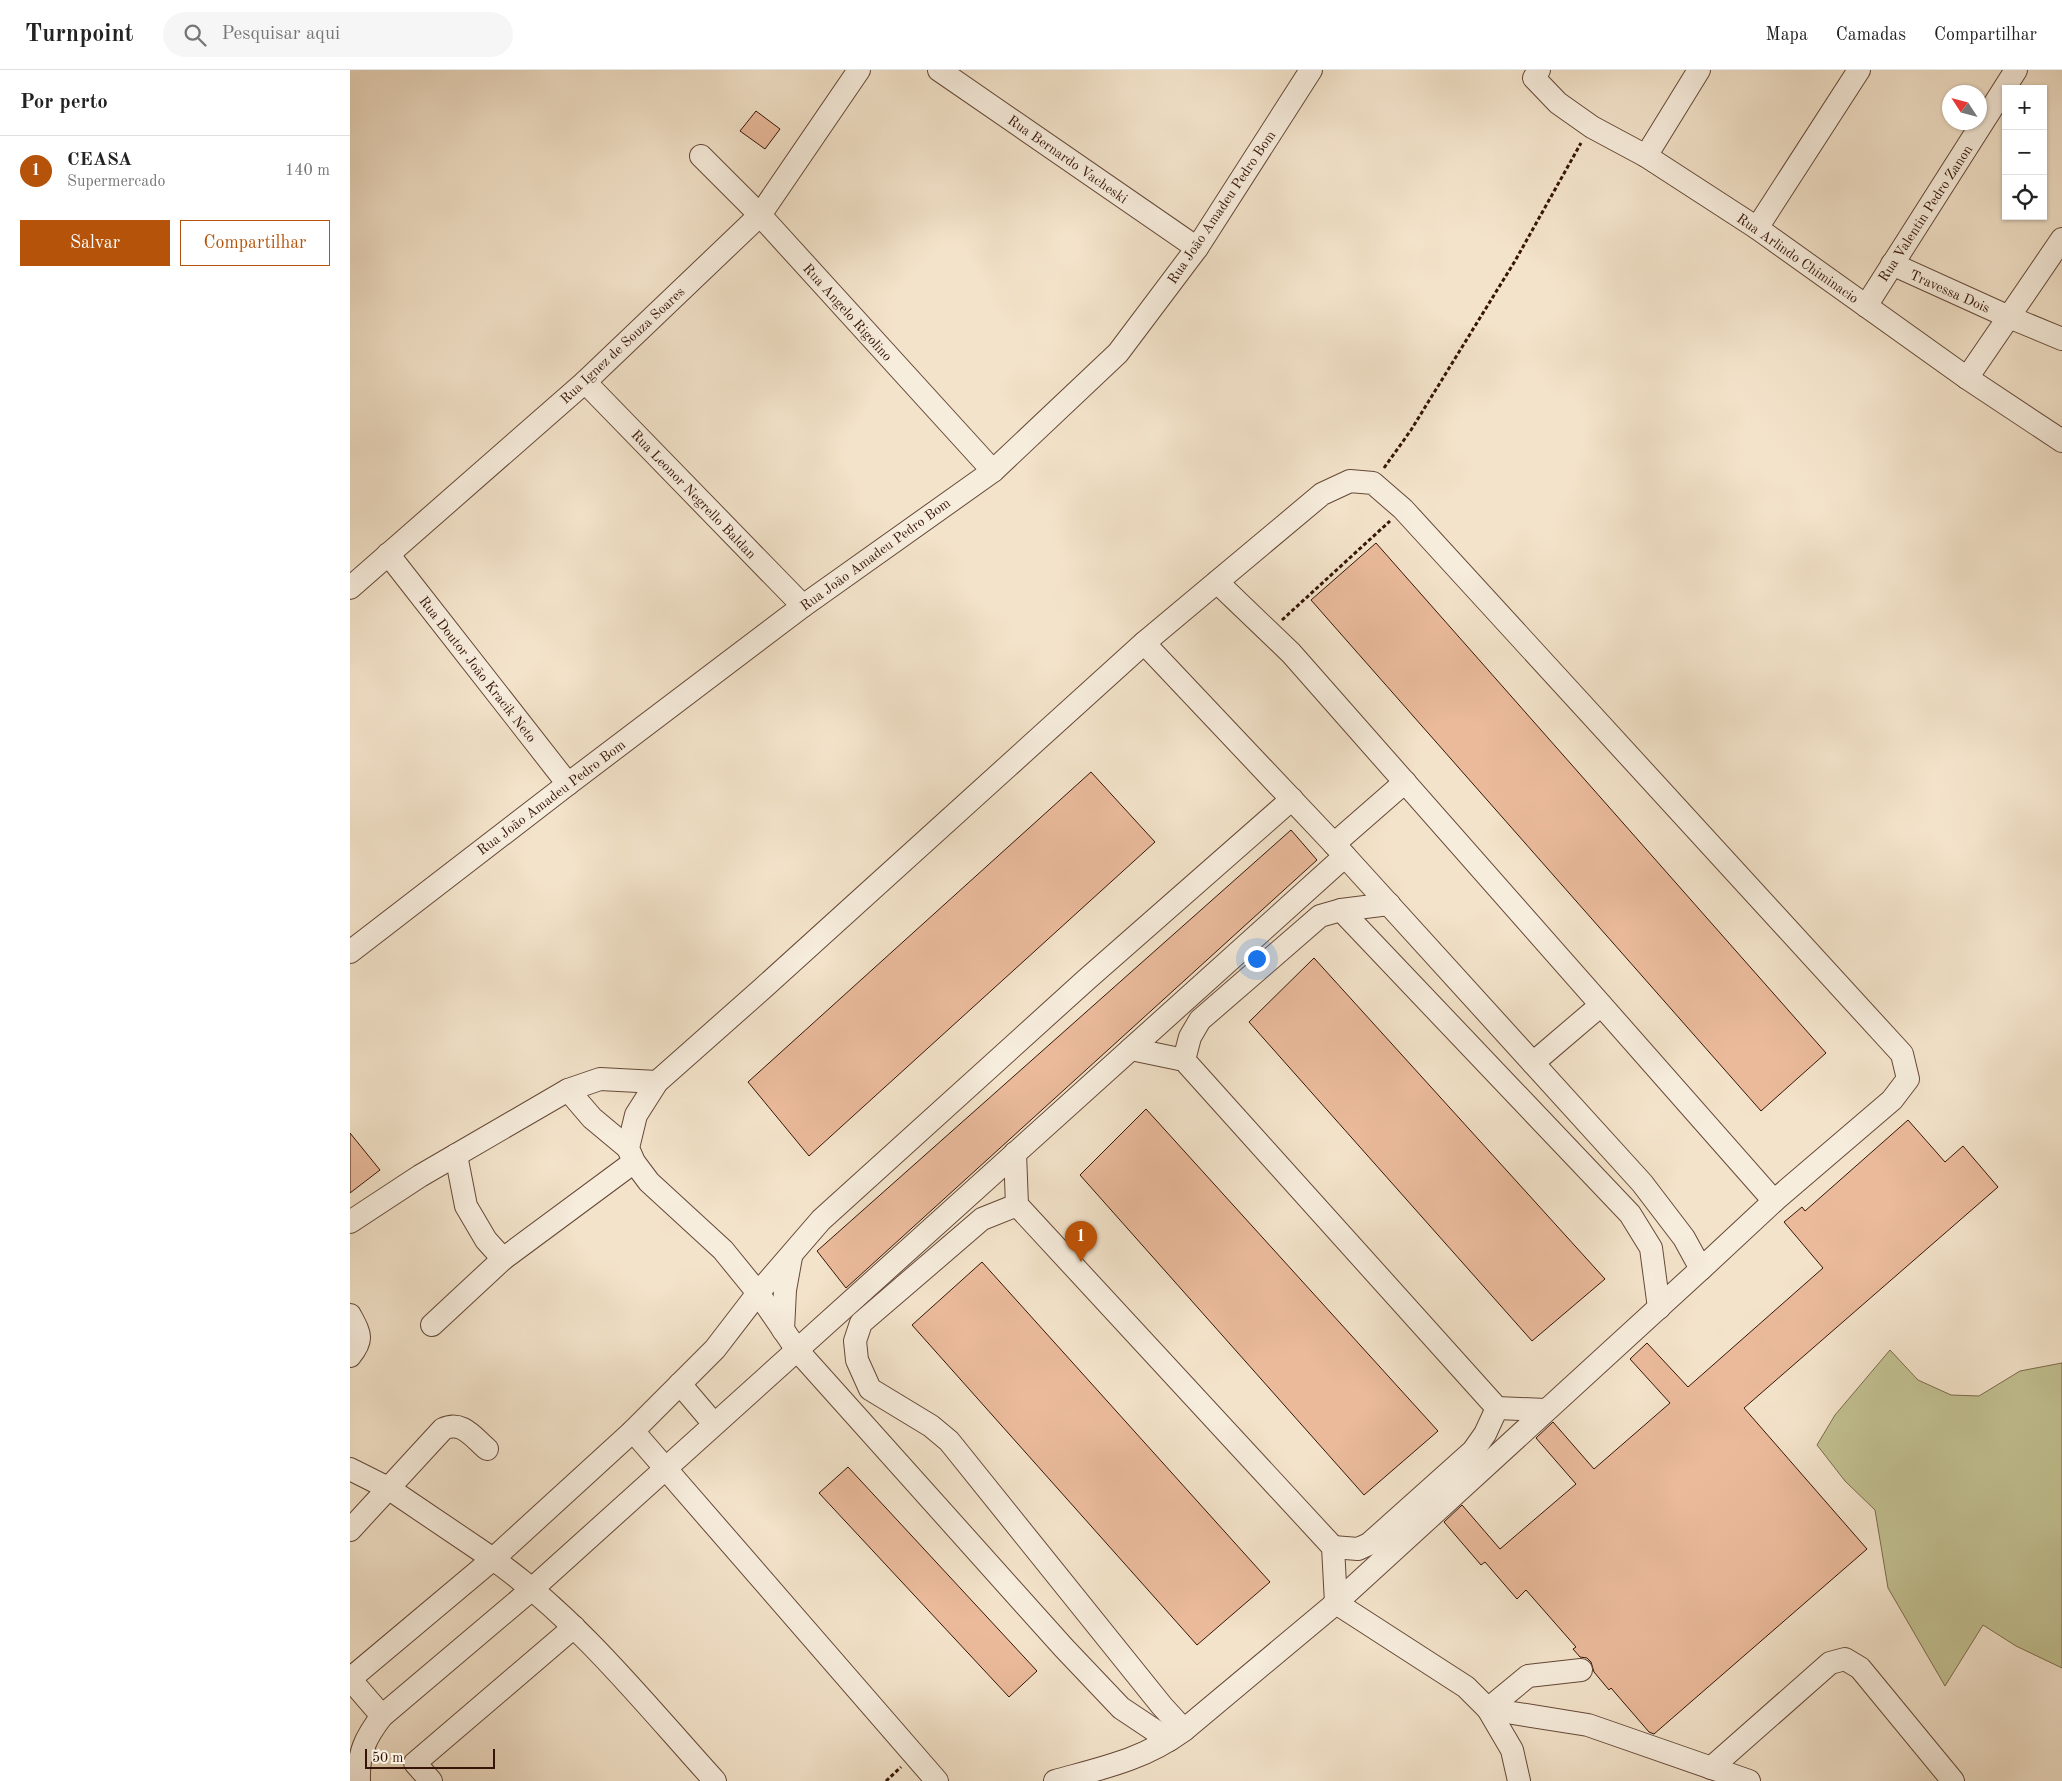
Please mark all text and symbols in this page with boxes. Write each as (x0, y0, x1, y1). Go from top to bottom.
search box (163, 12, 513, 57)
icon: search (181, 21, 209, 49)
text: Turnpoint (25, 23, 133, 47)
text: Pesquisar aqui (221, 25, 340, 44)
text: Mapa (1766, 26, 1808, 44)
text: Camadas (1836, 26, 1906, 44)
text: Compartilhar (1934, 26, 2037, 44)
north arrow (1942, 85, 1987, 130)
map controls (2002, 85, 2047, 220)
button: + (2002, 85, 2047, 130)
text: Por perto (20, 92, 108, 113)
street label: Rua Bernardo Vacheski (1005, 113, 1130, 207)
street label: Rua João Amadeu Pedro Bom (1165, 128, 1278, 287)
button: − (2002, 130, 2047, 175)
street label: Rua Valentin Pedro Zanon (1876, 142, 1976, 285)
text: CEASA (67, 151, 132, 170)
text: 1 (31, 163, 41, 179)
text: 140 m (285, 163, 330, 179)
text: Supermercado (67, 174, 165, 190)
button: locate (2002, 175, 2047, 220)
street label: Rua Arlindo Chiminacio (1734, 211, 1861, 306)
button: Salvar (20, 220, 170, 266)
button: Compartilhar (180, 220, 330, 266)
street label: Rua Angelo Rigolino (800, 261, 895, 364)
street label: Travessa Dois (1907, 268, 1992, 316)
street label: Rua Ignez de Souza Soares (558, 285, 687, 407)
street label: Rua Leonor Negrello Baldan (628, 428, 759, 562)
street label: Rua João Amadeu Pedro Bom (798, 496, 953, 614)
street label: Rua Doutor João Kracik Neto (416, 594, 538, 745)
street label: Rua João Amadeu Pedro Bom (475, 738, 628, 858)
your location (1244, 946, 1270, 972)
pin: 1 (1065, 1221, 1097, 1262)
scale bar (365, 1746, 495, 1769)
text: 50 m (372, 1751, 403, 1765)

